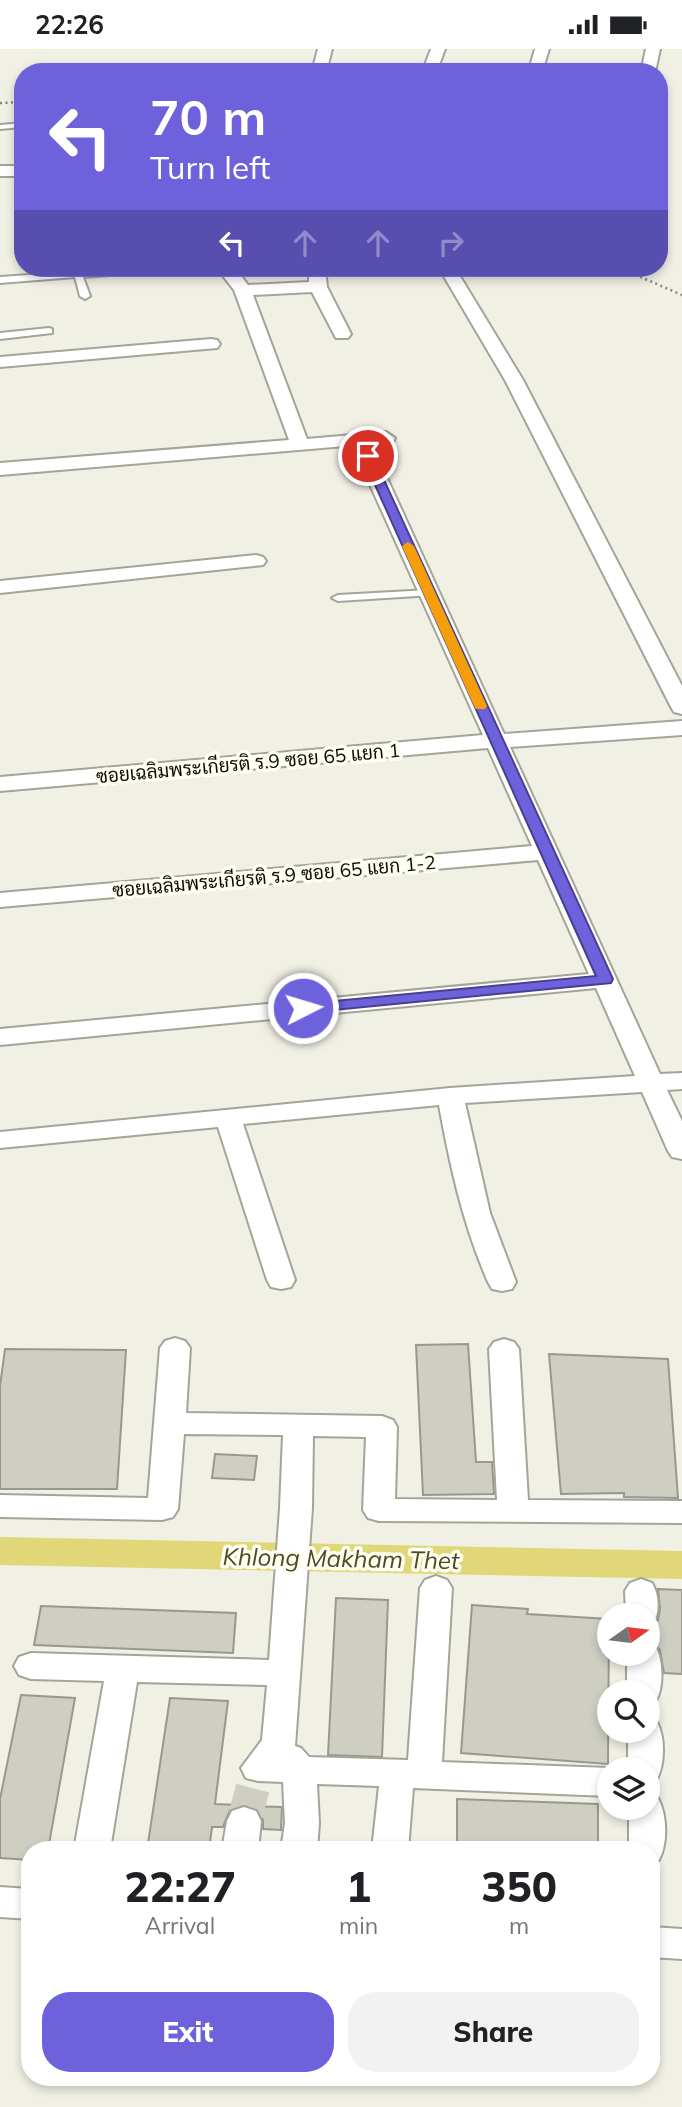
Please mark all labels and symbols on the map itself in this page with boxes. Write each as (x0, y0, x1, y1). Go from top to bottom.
pin (338, 426, 398, 486)
street label: ซอยเฉลิมพระเกียรติ ร.9 ซอย 65 แยก 1 (95, 738, 401, 788)
street label: ซอยเฉลิมพระเกียรติ ร.9 ซอย 65 แยก 1-2 (111, 850, 437, 902)
position arrow (266, 971, 340, 1045)
water label: Khlong Makham Thet (222, 1541, 460, 1575)
north arrow (597, 1603, 660, 1666)

